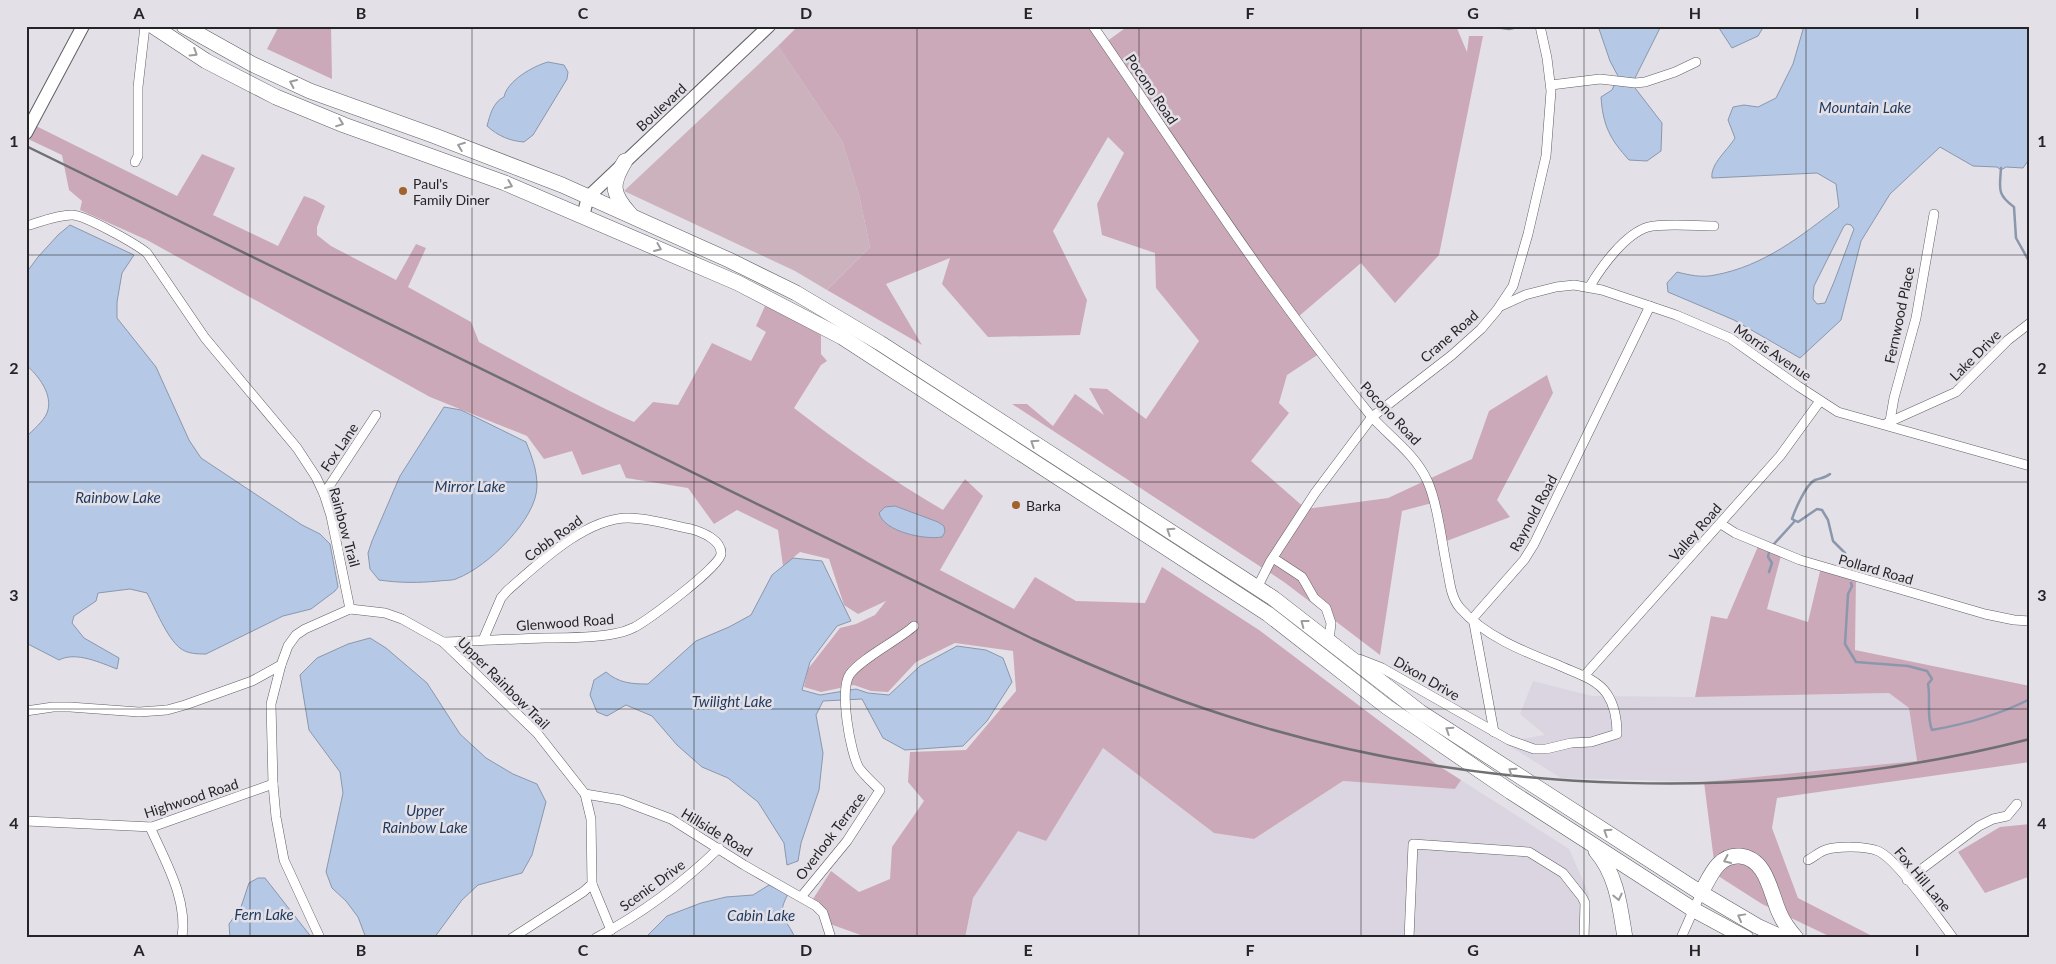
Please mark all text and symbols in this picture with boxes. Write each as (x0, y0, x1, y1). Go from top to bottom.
text: A (132, 3, 145, 22)
text: B (356, 3, 366, 22)
text: C (578, 3, 589, 22)
text: D (800, 3, 812, 22)
text: E (1023, 3, 1033, 22)
text: F (1245, 3, 1255, 22)
text: G (1467, 3, 1479, 22)
text: H (1689, 3, 1701, 22)
text: I (1915, 3, 1919, 22)
one-way arrow (188, 47, 197, 56)
street label: Pocono Road (1122, 51, 1182, 127)
one-way arrow (289, 78, 298, 89)
street label: Boulevard (633, 80, 689, 134)
water label: Mountain Lake (1819, 98, 1911, 116)
one-way arrow (335, 117, 344, 128)
text: 1 (9, 131, 19, 150)
text: 1 (2037, 131, 2047, 150)
one-way arrow (458, 142, 466, 152)
place label: Paul's Family Diner (413, 175, 490, 208)
one-way arrow (504, 178, 513, 189)
marker: Paul's Family Diner (397, 185, 409, 197)
one-way arrow (654, 243, 662, 253)
street label: Fernwood Place (1880, 265, 1918, 365)
street label: Crane Road (1417, 306, 1481, 366)
street label: Morris Avenue (1731, 320, 1815, 384)
street label: Lake Drive (1946, 326, 2004, 384)
text: 2 (9, 358, 19, 377)
text: 2 (2037, 358, 2047, 377)
street label: Pocono Road (1357, 378, 1425, 448)
street label: Fox Lane (317, 420, 361, 474)
one-way arrow (1030, 439, 1039, 449)
street label: Raynold Road (1506, 472, 1560, 554)
water label: Mirror Lake (435, 477, 505, 495)
street label: Rainbow Trail (326, 485, 364, 569)
water label: Rainbow Lake (75, 488, 161, 506)
place label: Barka (1026, 497, 1061, 514)
marker: Barka (1010, 499, 1022, 511)
street label: Valley Road (1665, 500, 1725, 564)
street label: Cobb Road (521, 511, 585, 565)
one-way arrow (1167, 528, 1176, 537)
street label: Pollard Road (1837, 550, 1915, 588)
text: 3 (9, 585, 19, 604)
text: 3 (2037, 585, 2047, 604)
street label: Glenwood Road (516, 610, 614, 634)
one-way arrow (1301, 620, 1310, 628)
street label: Upper Rainbow Trail (454, 633, 554, 733)
street label: Dixon Drive (1391, 652, 1463, 704)
water label: Twilight Lake (692, 692, 772, 710)
one-way arrow (1445, 727, 1454, 736)
one-way arrow (1509, 768, 1518, 777)
street label: Highwood Road (142, 775, 240, 821)
street label: Overlook Terrace (792, 789, 868, 883)
water label: Upper Rainbow Lake (382, 801, 468, 836)
street label: Hillside Road (678, 804, 756, 860)
text: 4 (9, 813, 19, 832)
text: 4 (2037, 813, 2047, 832)
one-way arrow (1603, 829, 1612, 839)
street label: Fox Hill Lane (1891, 843, 1955, 915)
one-way arrow (1723, 853, 1732, 864)
street label: Scenic Drive (616, 856, 688, 914)
one-way arrow (1612, 893, 1623, 902)
water label: Fern Lake (234, 905, 294, 923)
water label: Cabin Lake (727, 906, 795, 924)
one-way arrow (1738, 913, 1747, 923)
text: A (132, 940, 145, 959)
text: B (356, 940, 366, 959)
text: C (578, 940, 589, 959)
text: D (800, 940, 812, 959)
text: E (1023, 940, 1033, 959)
text: F (1245, 940, 1255, 959)
text: G (1467, 940, 1479, 959)
text: H (1689, 940, 1701, 959)
text: I (1915, 940, 1919, 959)

